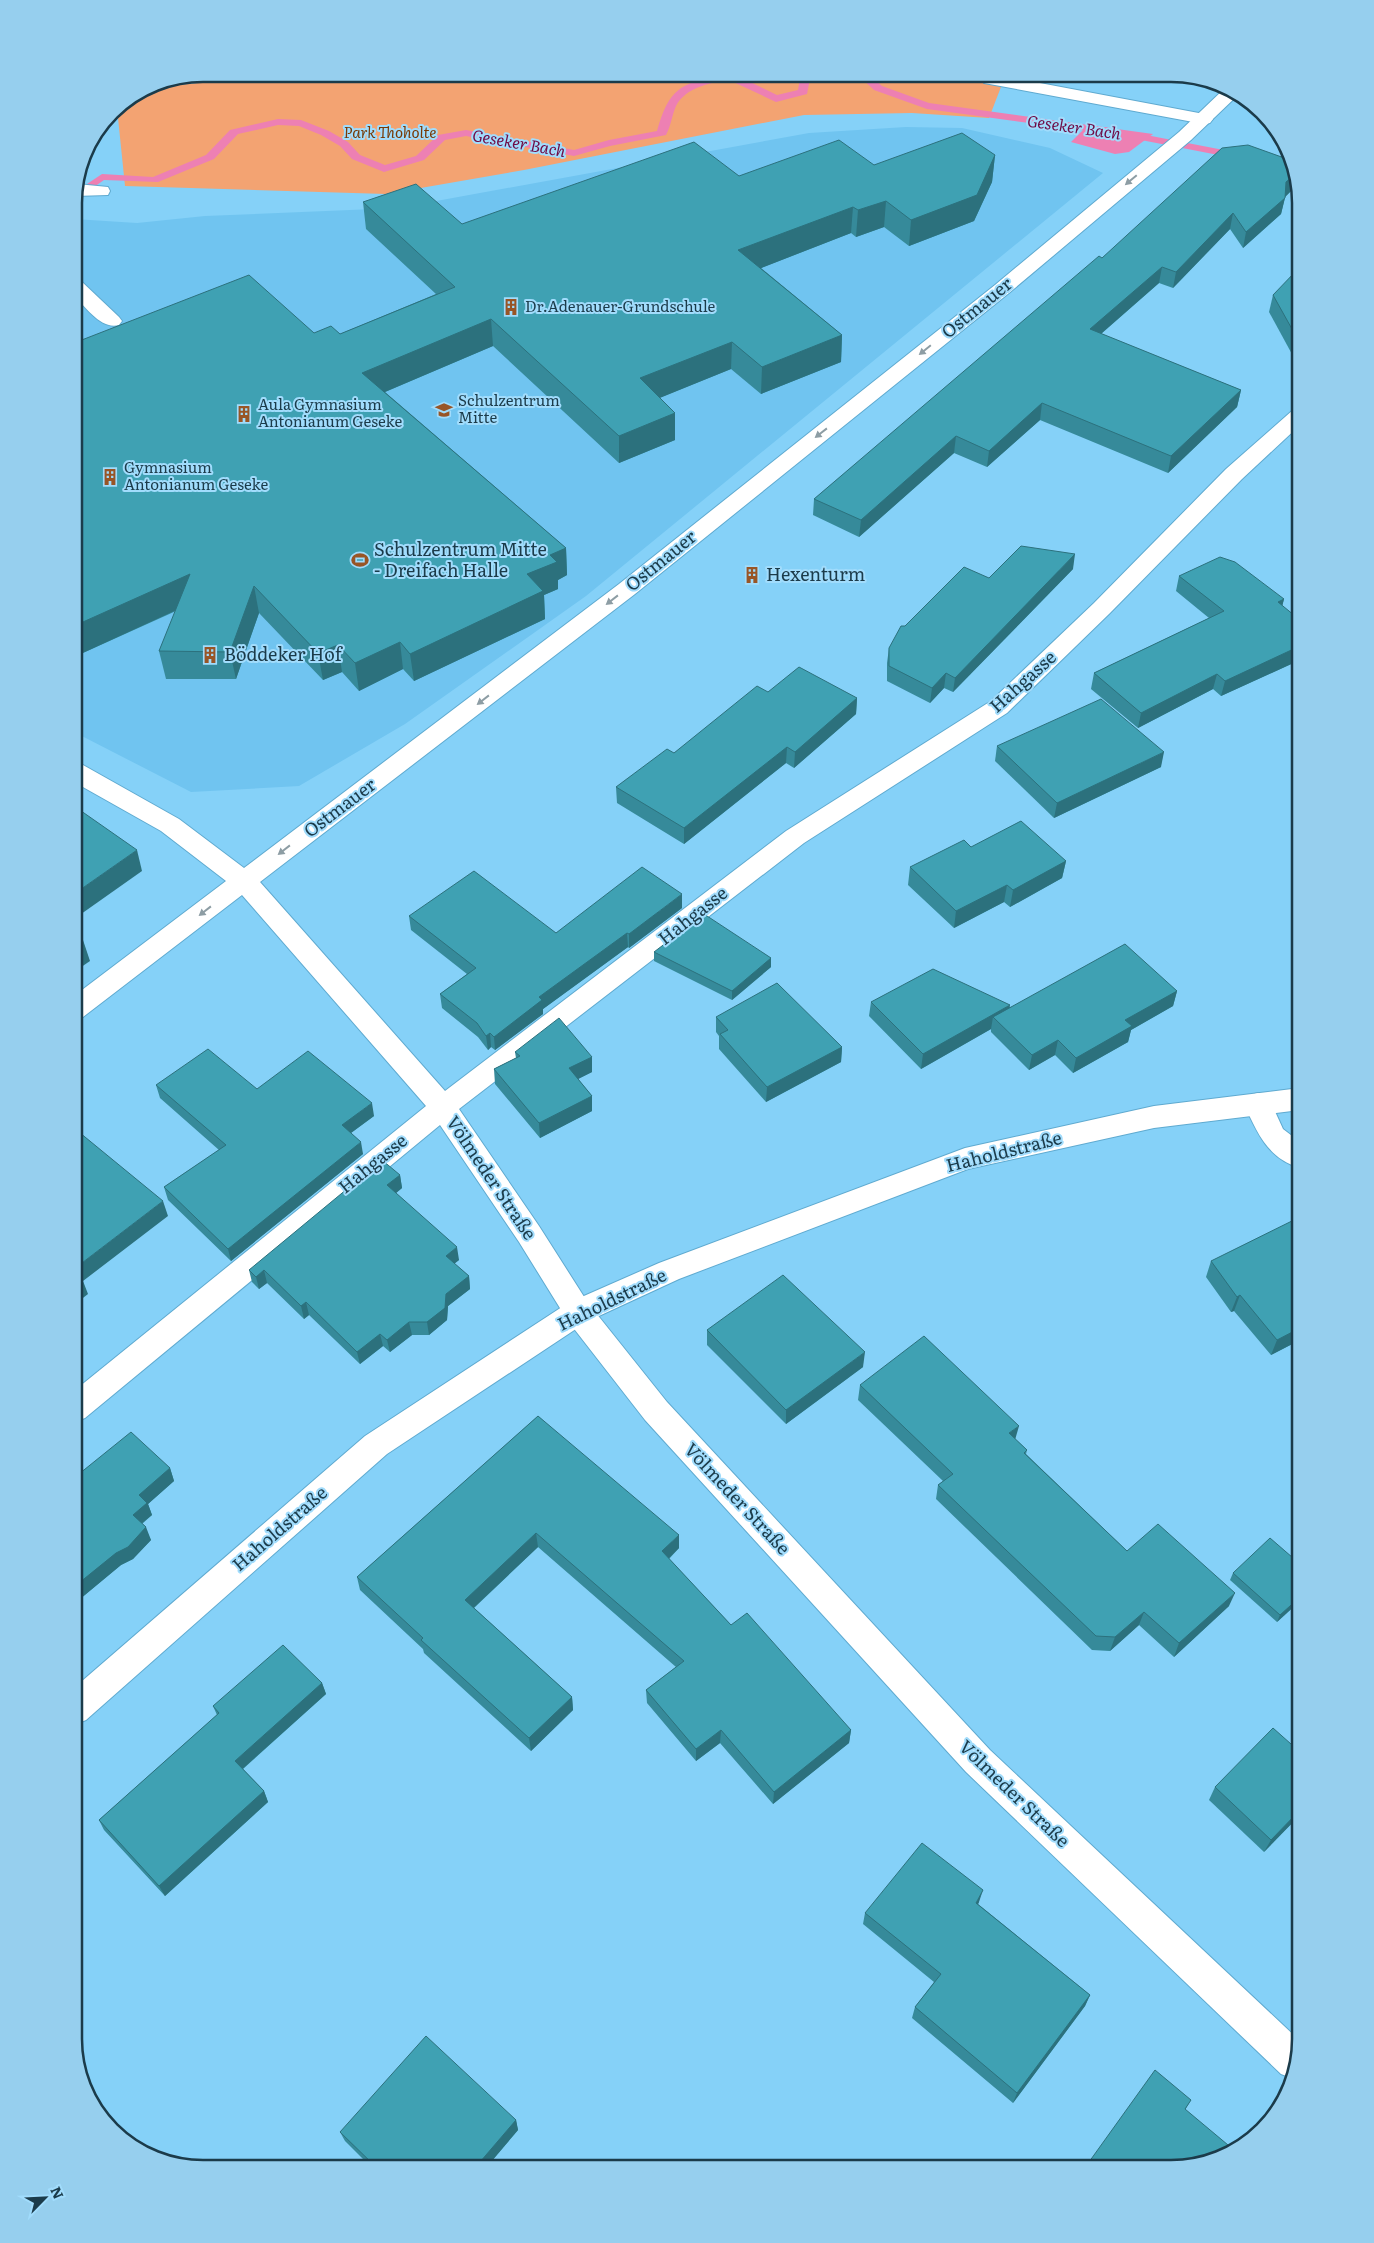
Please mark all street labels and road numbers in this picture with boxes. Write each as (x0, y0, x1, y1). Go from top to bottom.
street label: Ostmauer (935, 270, 1018, 344)
street label: Ostmauer (619, 523, 702, 597)
street label: Hahgasse (983, 644, 1061, 718)
street label: Ostmauer (297, 770, 381, 843)
street label: Hahgasse (652, 879, 733, 951)
street label: Völmeder Straße (441, 1110, 544, 1245)
street label: Haholdstraße (943, 1123, 1064, 1178)
street label: Hahgasse (332, 1127, 412, 1199)
street label: Haholdstraße (552, 1261, 670, 1337)
street label: Völmeder Straße (679, 1436, 797, 1560)
street label: Haholdstraße (225, 1479, 333, 1577)
street label: Völmeder Straße (954, 1733, 1076, 1853)

